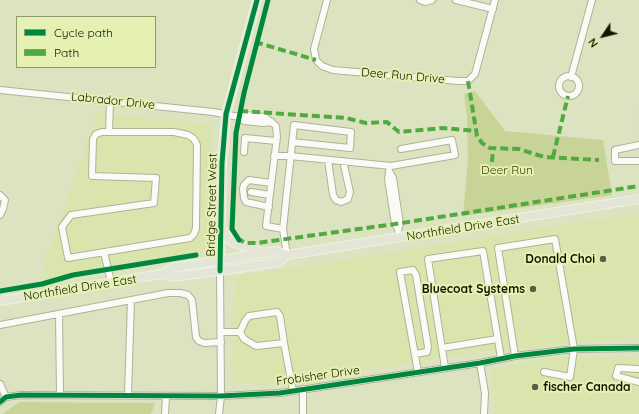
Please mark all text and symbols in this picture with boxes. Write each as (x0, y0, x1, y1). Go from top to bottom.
legend (16, 16, 156, 68)
north arrow (583, 16, 623, 56)
text: Cycle path (54, 25, 113, 40)
text: N (585, 36, 601, 50)
text: Path (54, 45, 79, 60)
street label: Deer Run Drive (361, 65, 445, 87)
street label: Labrador Drive (70, 89, 156, 113)
street label: Bridge Street West (204, 153, 220, 257)
park label: Deer Run (481, 163, 533, 177)
street label: Northfield Drive East (405, 212, 521, 244)
place label: Donald Choi (525, 252, 595, 266)
marker: Donald Choi (598, 254, 608, 264)
street label: Northfield Drive East (22, 272, 138, 304)
place label: Bluecoat Systems (422, 282, 525, 296)
marker: Bluecoat Systems (528, 284, 538, 294)
street label: Frobisher Drive (275, 363, 361, 389)
place label: fischer Canada (543, 380, 631, 394)
marker: fischer Canada (530, 382, 540, 392)

